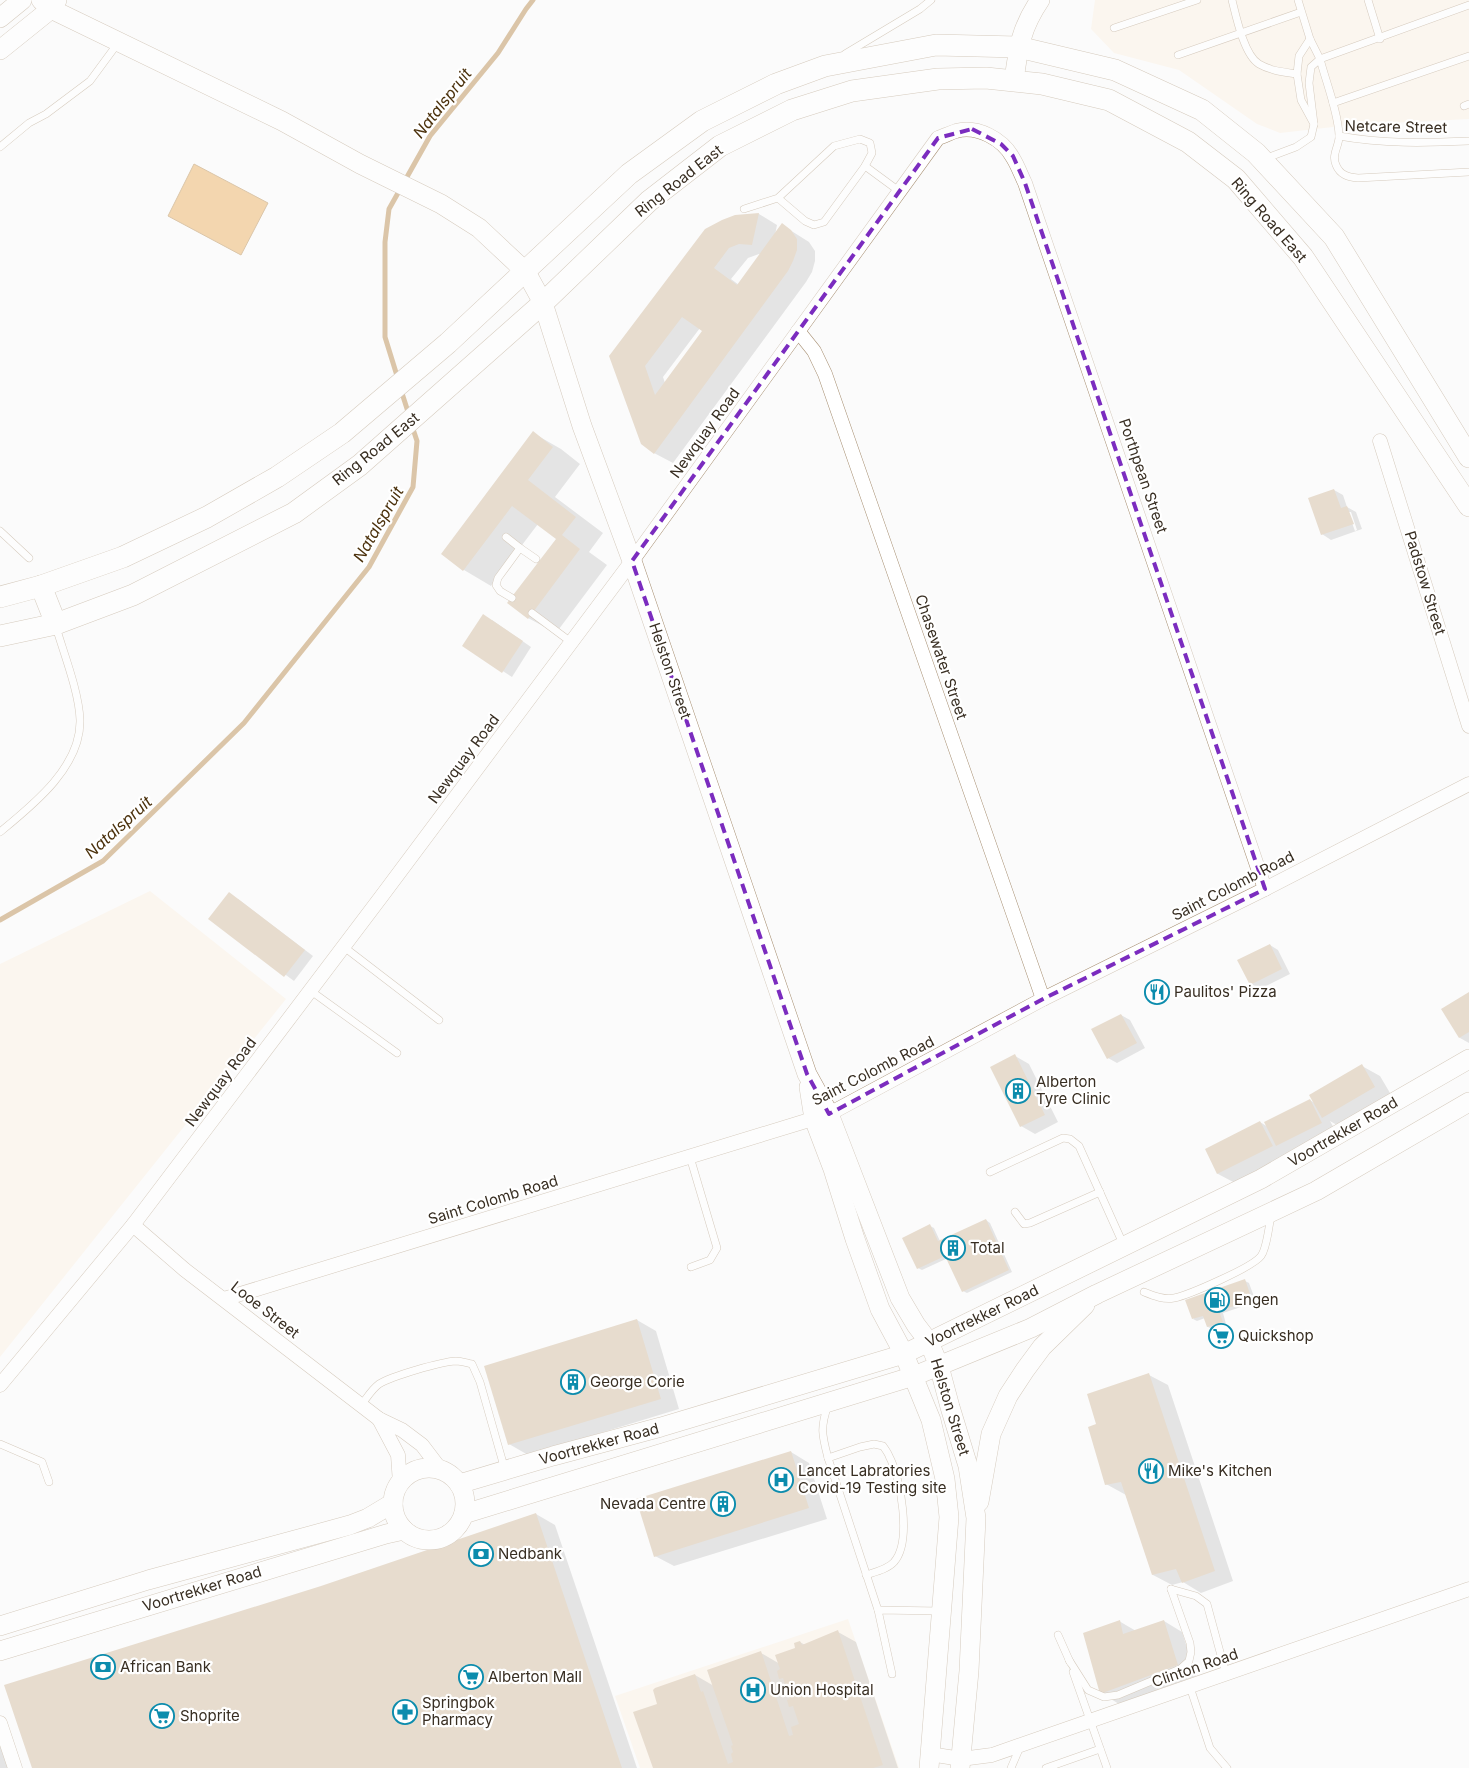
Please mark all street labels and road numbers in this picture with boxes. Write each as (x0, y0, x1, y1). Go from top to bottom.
street label: Netcare Street (1345, 116, 1448, 137)
street label: Ring Road East (631, 140, 726, 221)
street label: Ring Road East (1227, 173, 1311, 266)
street label: Newquay Road (666, 384, 744, 482)
street label: Ring Road East (328, 408, 423, 489)
street label: Porthpean Street (1115, 416, 1172, 536)
street label: Padstow Street (1401, 529, 1450, 637)
street label: Chasewater Street (911, 592, 972, 722)
street label: Helston Street (645, 620, 696, 722)
street label: Newquay Road (424, 710, 503, 807)
street label: Saint Colomb Road (1168, 846, 1297, 925)
street label: Saint Colomb Road (808, 1031, 937, 1110)
street label: Newquay Road (181, 1033, 260, 1130)
street label: Voortrekker Road (1285, 1092, 1401, 1171)
street label: Saint Colomb Road (426, 1171, 560, 1228)
street label: Looe Street (227, 1277, 303, 1342)
street label: Voortrekker Road (922, 1280, 1041, 1351)
street label: Helston Street (927, 1356, 974, 1458)
street label: Voortrekker Road (537, 1418, 661, 1469)
street label: Voortrekker Road (140, 1561, 264, 1616)
street label: Clinton Road (1149, 1644, 1241, 1691)

